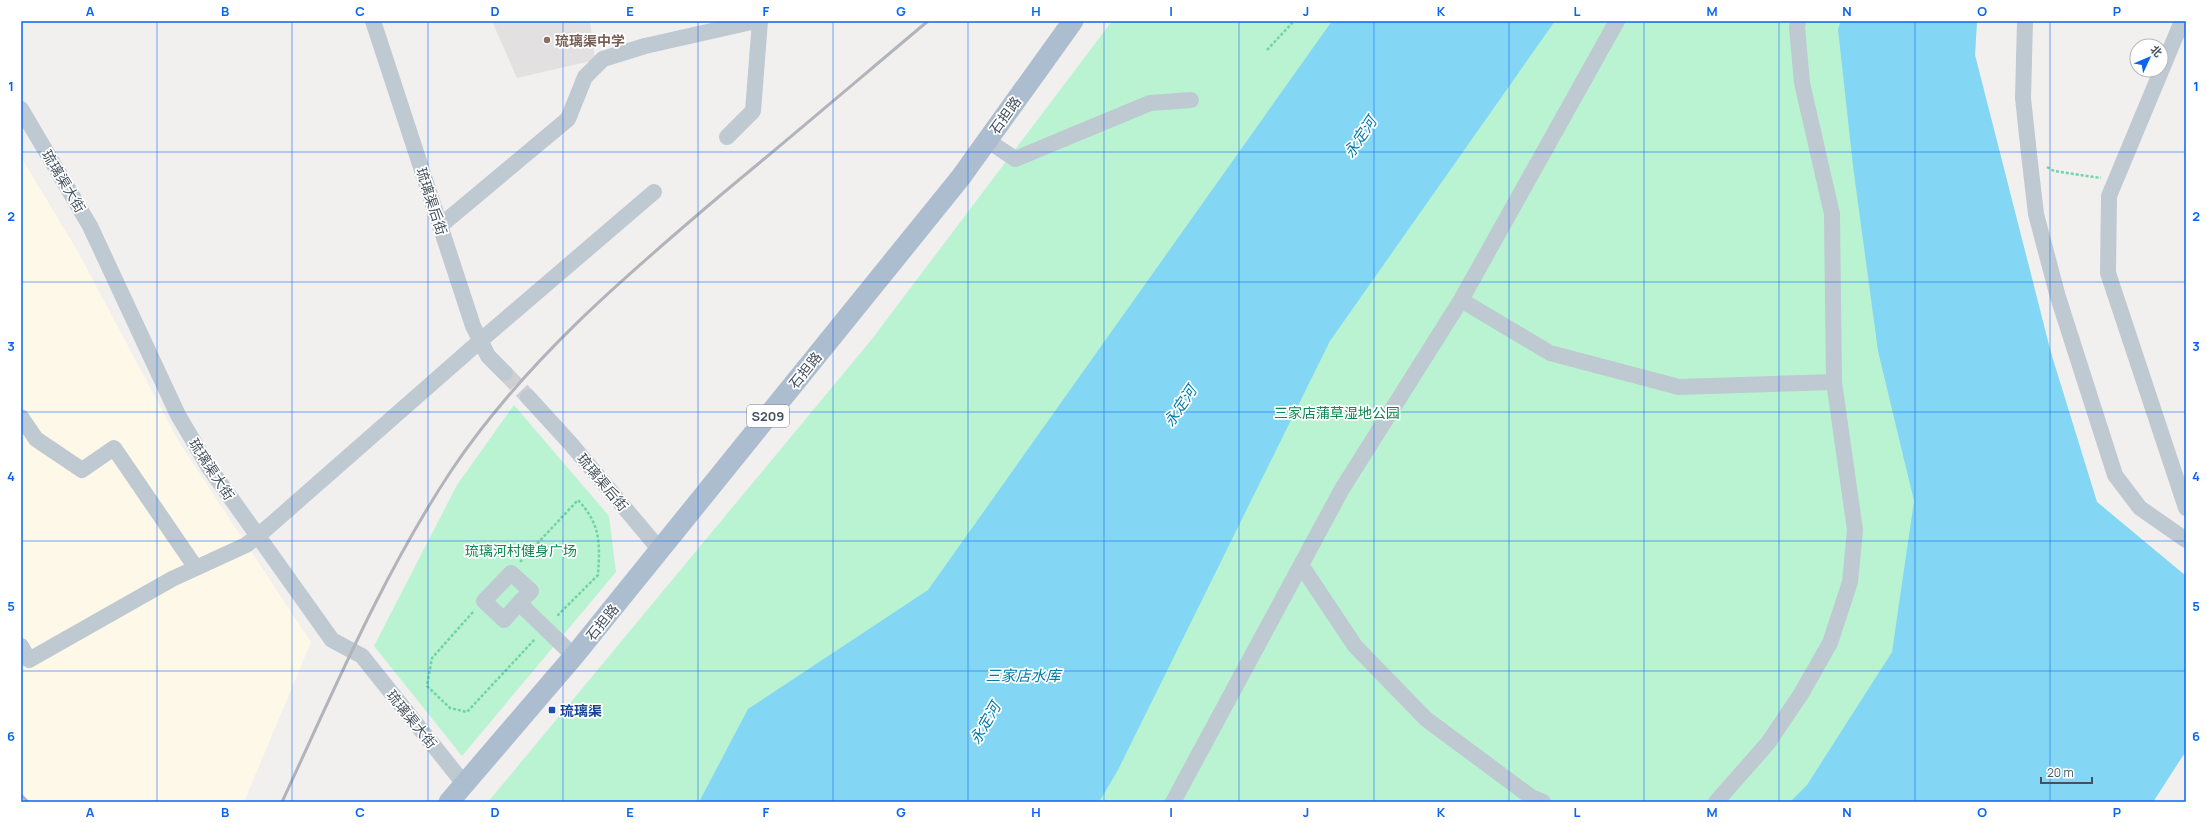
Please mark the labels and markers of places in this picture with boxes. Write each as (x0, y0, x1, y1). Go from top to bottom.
place label: 琉璃渠中学 (555, 31, 625, 50)
marker: 琉璃渠中学 (542, 35, 552, 45)
place label: 琉璃渠 (560, 701, 602, 720)
marker: 琉璃渠 (547, 705, 557, 715)

